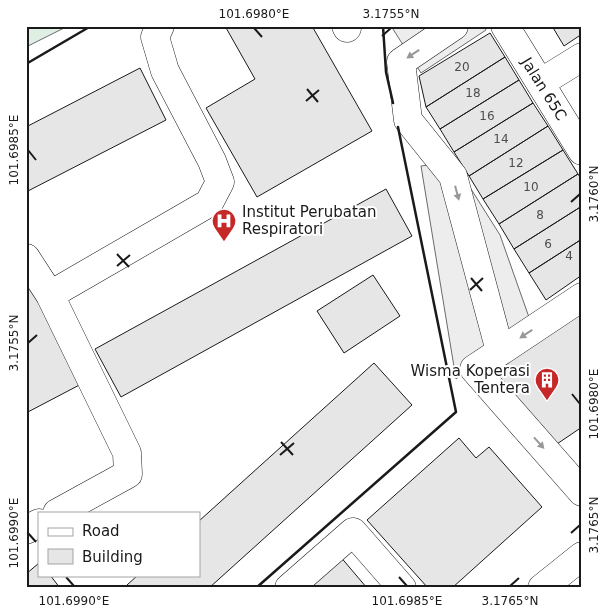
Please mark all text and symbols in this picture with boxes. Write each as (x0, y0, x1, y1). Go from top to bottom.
text: 101.6980°E (219, 7, 289, 21)
text: 3.1755°N (363, 7, 419, 21)
one-way arrow (407, 49, 420, 59)
street label: Jalan 65C (517, 53, 570, 124)
house number: 20 (454, 60, 470, 74)
house number: 18 (465, 86, 481, 100)
house number: 16 (479, 109, 495, 123)
text: 101.6985°E (7, 115, 21, 185)
house number: 14 (493, 132, 509, 146)
house number: 12 (508, 156, 524, 170)
text: 3.1760°N (587, 166, 601, 222)
house number: 10 (523, 180, 539, 194)
one-way arrow (454, 186, 462, 201)
place label: Institut Perubatan Respiratori (242, 203, 377, 238)
hospital icon: Institut Perubatan Respiratori (211, 208, 237, 242)
house number: 8 (536, 208, 544, 222)
house number: 6 (544, 237, 552, 251)
house number: 4 (565, 249, 573, 263)
text: 3.1755°N (7, 315, 21, 371)
one-way arrow (520, 329, 533, 338)
place label: Wisma Koperasi Tentera (411, 362, 530, 397)
building icon: Wisma Koperasi Tentera (534, 367, 560, 401)
text: 101.6980°E (587, 369, 601, 439)
one-way arrow (533, 437, 545, 449)
text: 3.1765°N (587, 497, 601, 553)
text: 101.6990°E (7, 498, 21, 568)
legend (38, 512, 200, 576)
text: Road (82, 522, 120, 540)
text: Building (82, 548, 143, 566)
text: 101.6990°E (39, 594, 109, 608)
text: 101.6985°E (372, 594, 442, 608)
text: 3.1765°N (482, 594, 538, 608)

